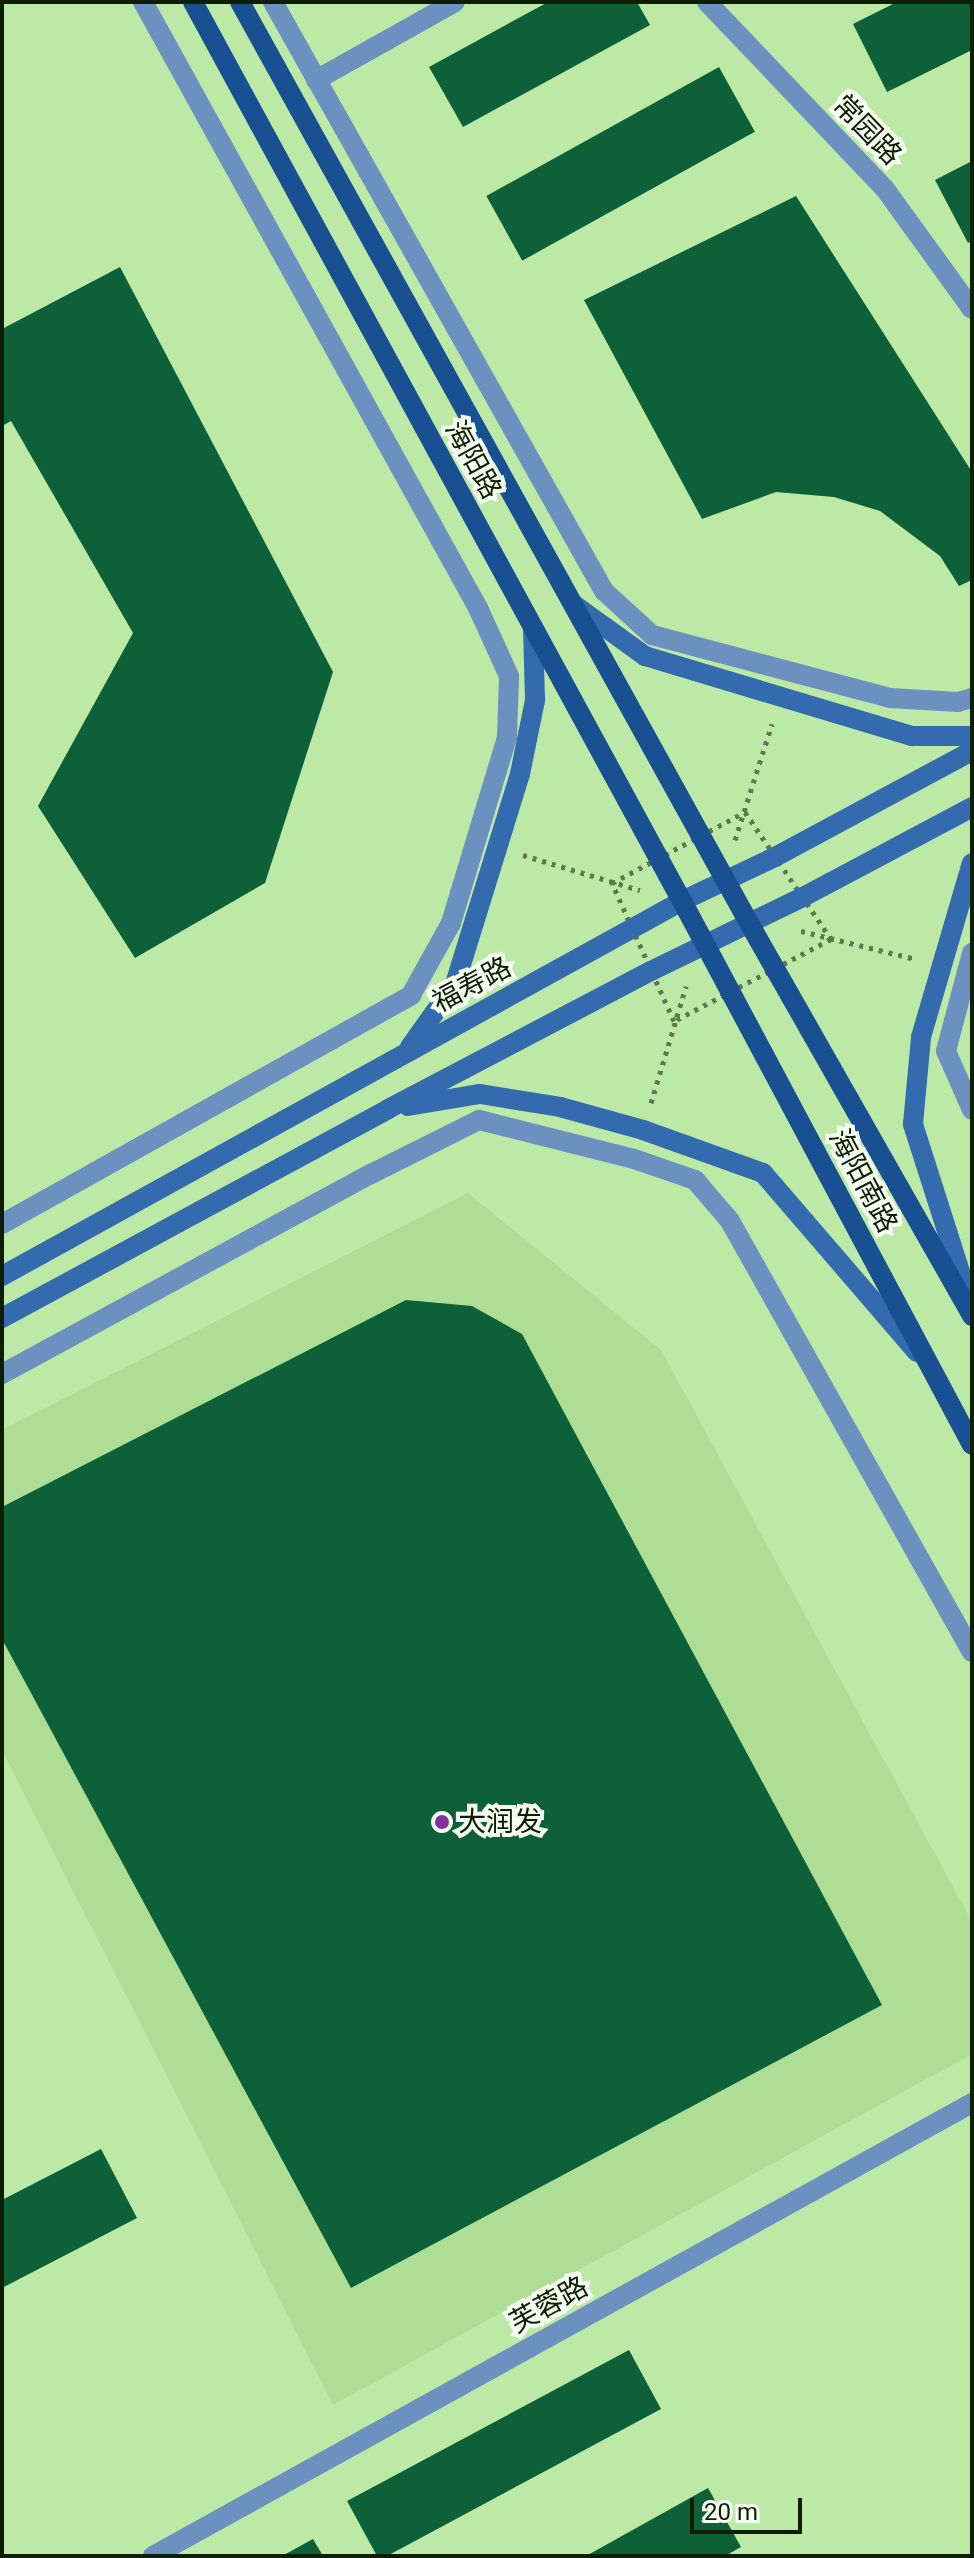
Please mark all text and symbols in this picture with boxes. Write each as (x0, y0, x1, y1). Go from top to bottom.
street label: 常园路 (826, 88, 908, 172)
street label: 海阳路 (438, 415, 508, 505)
street label: 福寿路 (427, 950, 517, 1020)
street label: 海阳南路 (822, 1124, 904, 1238)
place label: 大润发 (458, 1805, 542, 1839)
marker: 大润发 (433, 1813, 451, 1831)
street label: 芙蓉路 (504, 2270, 594, 2340)
scale bar (694, 2482, 806, 2532)
text: 20 m (704, 2498, 758, 2526)

